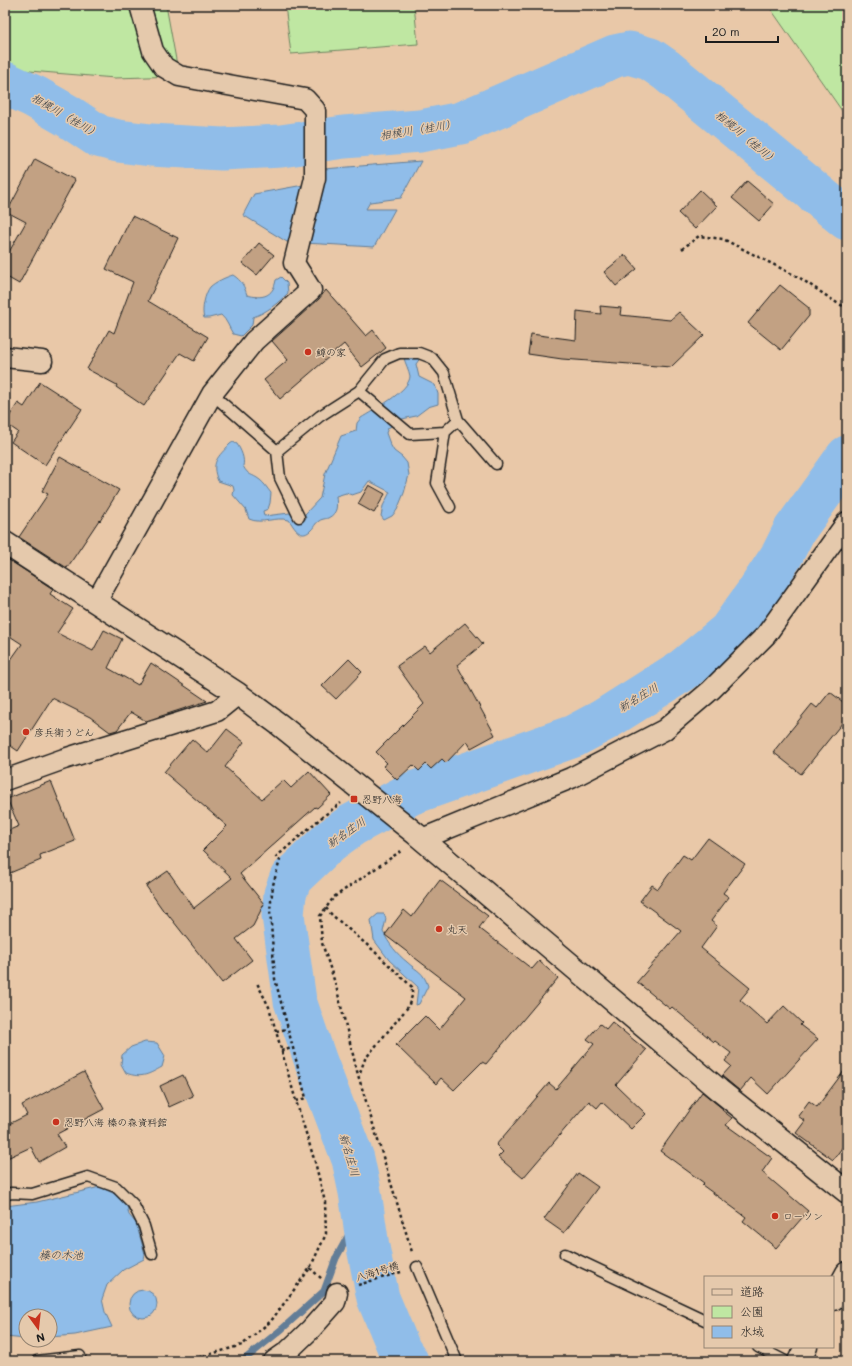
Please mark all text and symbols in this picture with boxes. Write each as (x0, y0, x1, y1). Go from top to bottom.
scale bar (706, 18, 778, 44)
text: 20 m (712, 23, 740, 39)
water label: 相模川（桂川） (29, 89, 103, 141)
water label: 相模川（桂川） (713, 107, 781, 167)
water label: 相模川（桂川） (379, 116, 457, 142)
place label: 鱒の家 (316, 345, 346, 359)
marker: 鱒の家 (303, 347, 313, 357)
water label: 新名庄川 (615, 679, 661, 715)
place label: 彦兵衛うどん (34, 725, 94, 739)
marker: 彦兵衛うどん (21, 727, 31, 737)
place label: 忍野八海 (362, 792, 402, 806)
marker: 忍野八海 (349, 794, 359, 804)
water label: 新名庄川 (324, 813, 368, 851)
place label: 丸天 (447, 922, 467, 936)
marker: 丸天 (434, 924, 444, 934)
place label: 忍野八海 榛の森資料館 (64, 1115, 167, 1129)
marker: 忍野八海 榛の森資料館 (51, 1117, 61, 1127)
water label: 新名庄川 (337, 1132, 363, 1178)
place label: ローソン (783, 1209, 823, 1223)
marker: ローソン (770, 1211, 780, 1221)
water label: 榛の木池 (39, 1247, 84, 1262)
street label: 八海1号橋 (354, 1258, 400, 1284)
legend (704, 1276, 834, 1348)
text: 道路 (740, 1283, 764, 1299)
text: 公園 (740, 1303, 764, 1319)
north arrow (18, 1308, 58, 1348)
text: 水域 (740, 1323, 764, 1339)
text: N (35, 1330, 47, 1346)

